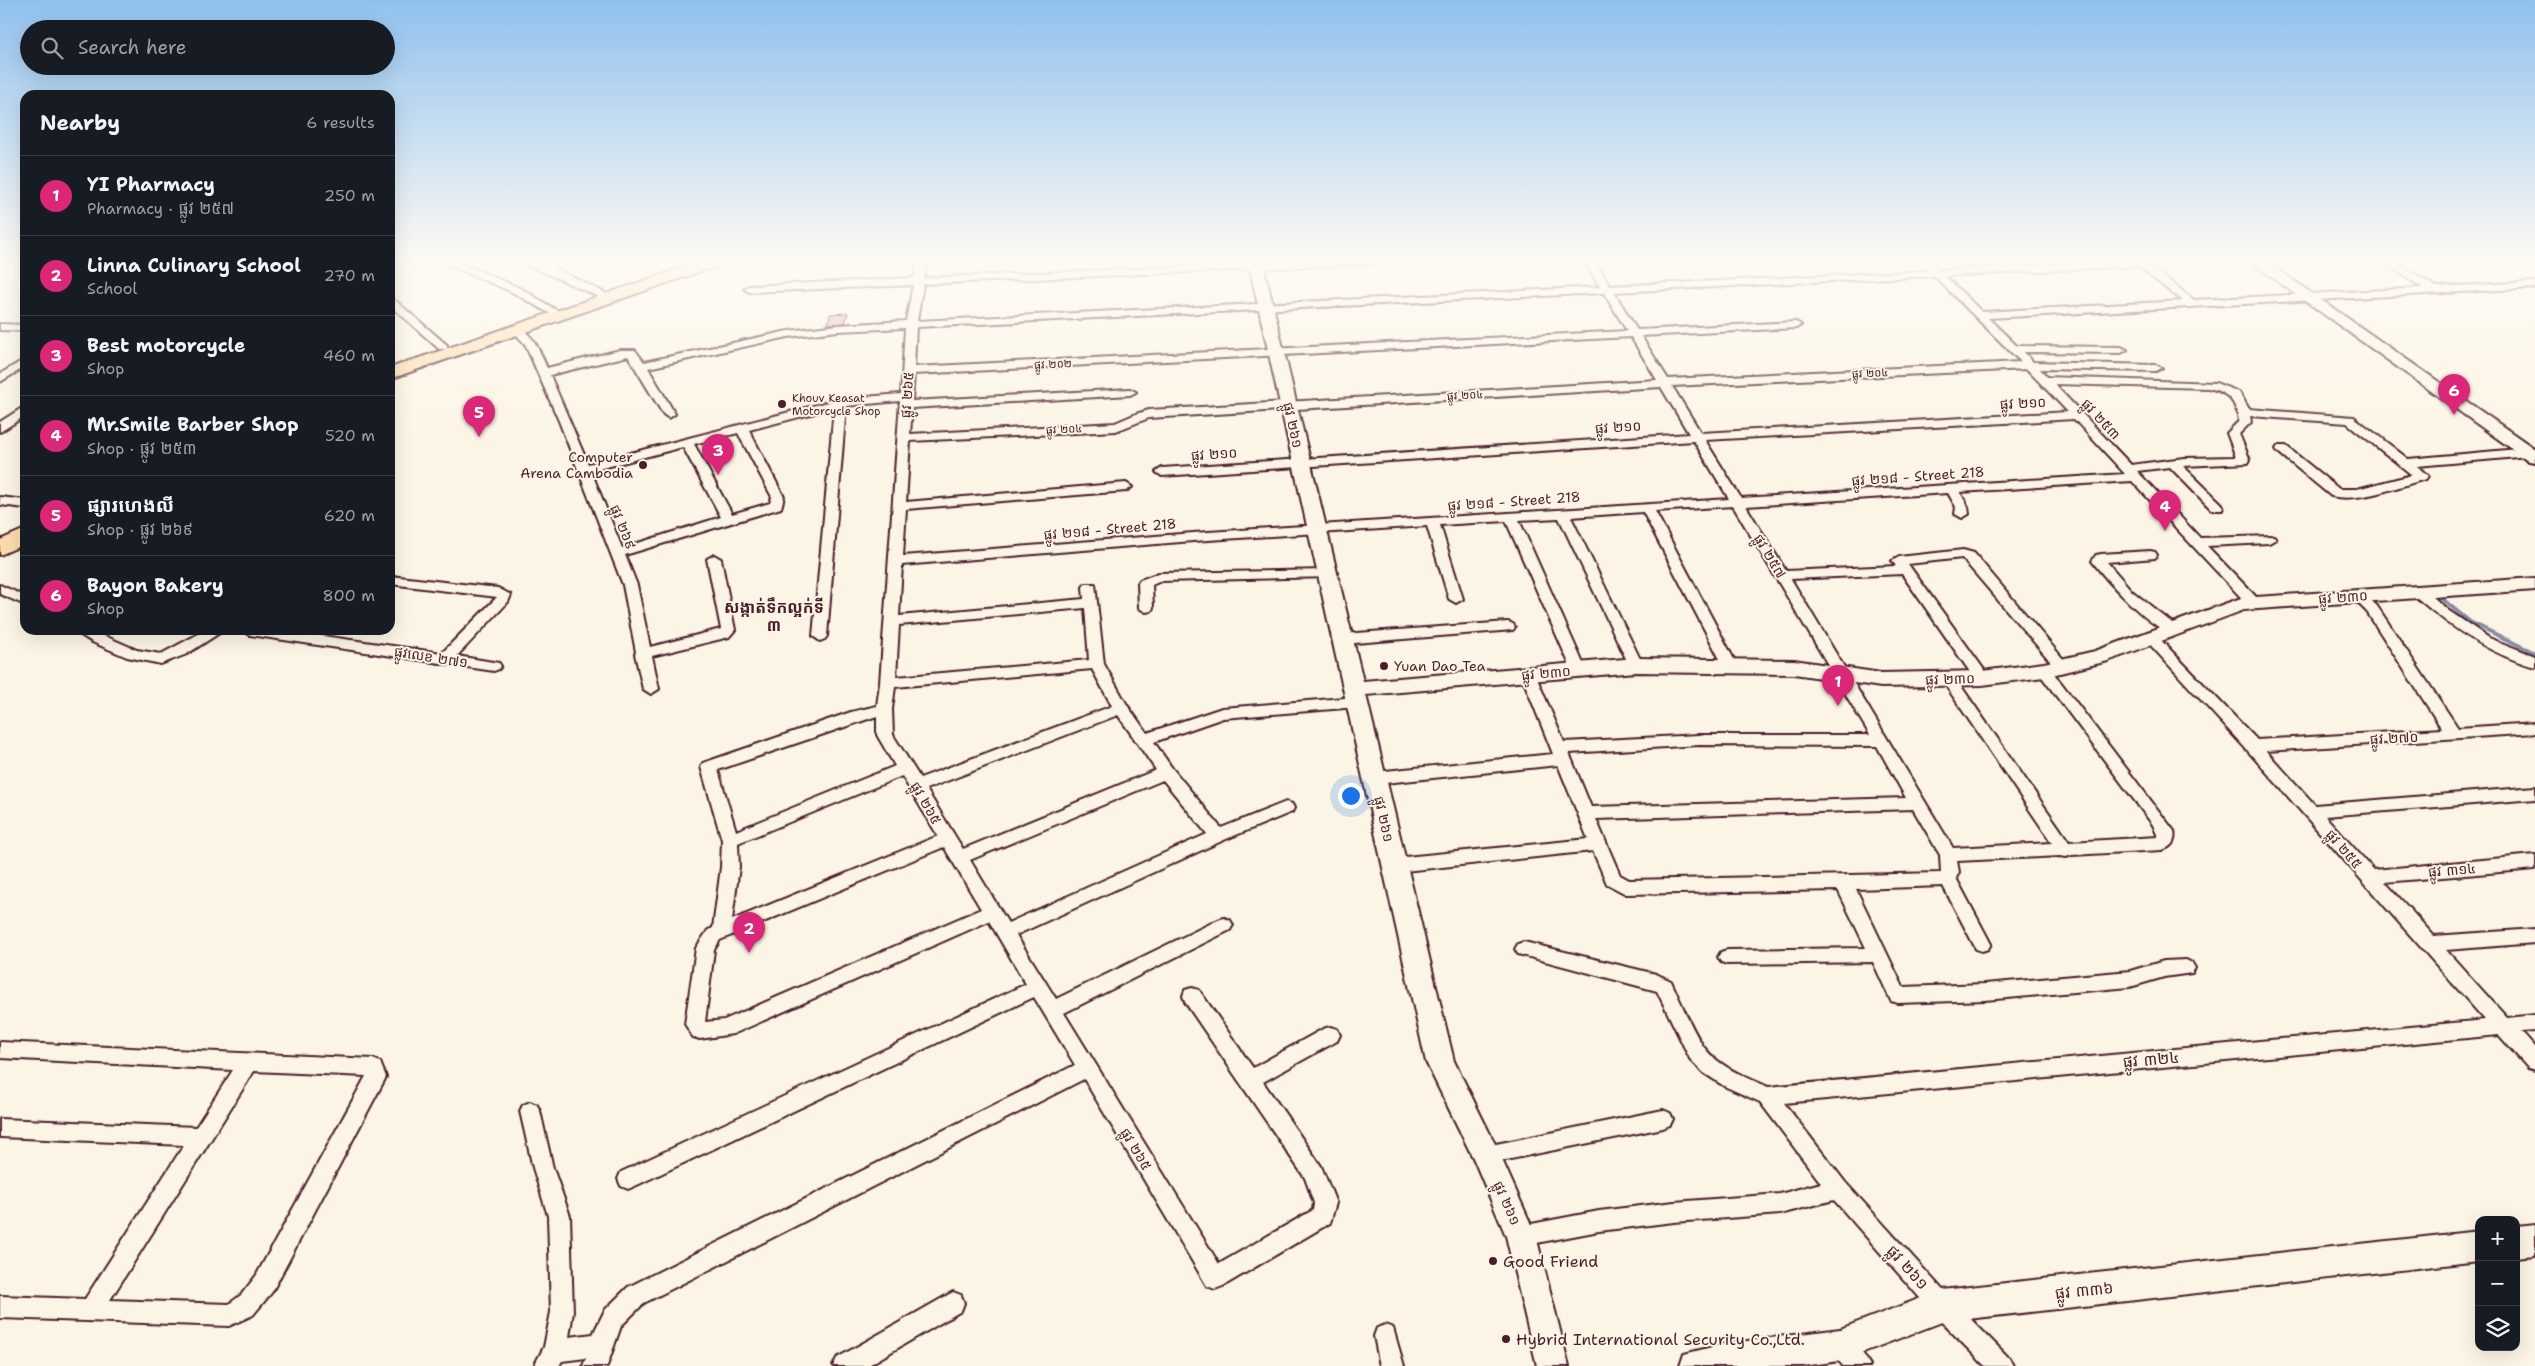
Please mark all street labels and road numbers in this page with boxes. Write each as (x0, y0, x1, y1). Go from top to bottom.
street label: ផ្លូវ ២០២ (1034, 356, 1072, 375)
street label: ផ្លូវ ២០៤ (1851, 365, 1889, 384)
street label: ផ្លូវ ២៦៥ (896, 371, 921, 419)
street label: ផ្លូវ ២០៤ (1446, 387, 1484, 406)
street label: ផ្លូវ ២១០ (1999, 393, 2047, 416)
street label: ផ្លូវ ២៥៣ (2075, 395, 2125, 445)
street label: ផ្លូវ ២៦១ (1276, 400, 1307, 450)
street label: ផ្លូវ ២១០ (1594, 416, 1642, 441)
street label: ផ្លូវ ២០៤ (1045, 421, 1083, 440)
street label: ផ្លូវ ២១០ (1190, 443, 1238, 468)
street label: ផ្លូវ ២១៨ - Street 218 (1851, 462, 1985, 493)
street label: ផ្លូវ ២១៨ - Street 218 (1447, 487, 1581, 518)
street label: ផ្លូវ ២៦៩ (603, 502, 640, 553)
street label: ផ្លូវ ២១៨ - Street 218 (1043, 514, 1177, 547)
street label: ផ្លូវ ២៥៧ (1747, 531, 1790, 583)
street label: ផ្លូវ ២៣០ (2318, 586, 2369, 611)
street label: ផ្លូវលេខ ២៧១ (392, 642, 469, 675)
street label: ផ្លូវ ២៣០ (1520, 662, 1572, 687)
street label: ផ្លូវ ២៣០ (1925, 669, 1975, 692)
street label: ផ្លូវ ២៧០ (2369, 728, 2419, 751)
street label: ផ្លូវ ២៦៥ (904, 778, 945, 829)
street label: ផ្លូវ ២៦១ (1367, 794, 1398, 844)
street label: ផ្លូវ ២៥៥ (2320, 826, 2366, 875)
street label: ផ្លូវ ៣១៤ (2427, 859, 2477, 884)
street label: ផ្លូវ ៣២៤ (2122, 1047, 2181, 1076)
street label: ផ្លូវ ២៦៥ (1114, 1124, 1156, 1175)
street label: ផ្លូវ ២៦១ (1486, 1178, 1525, 1229)
street label: ផ្លូវ ២៦១ (1879, 1241, 1933, 1297)
street label: ផ្លូវ ៣៣៦ (2054, 1277, 2115, 1308)

